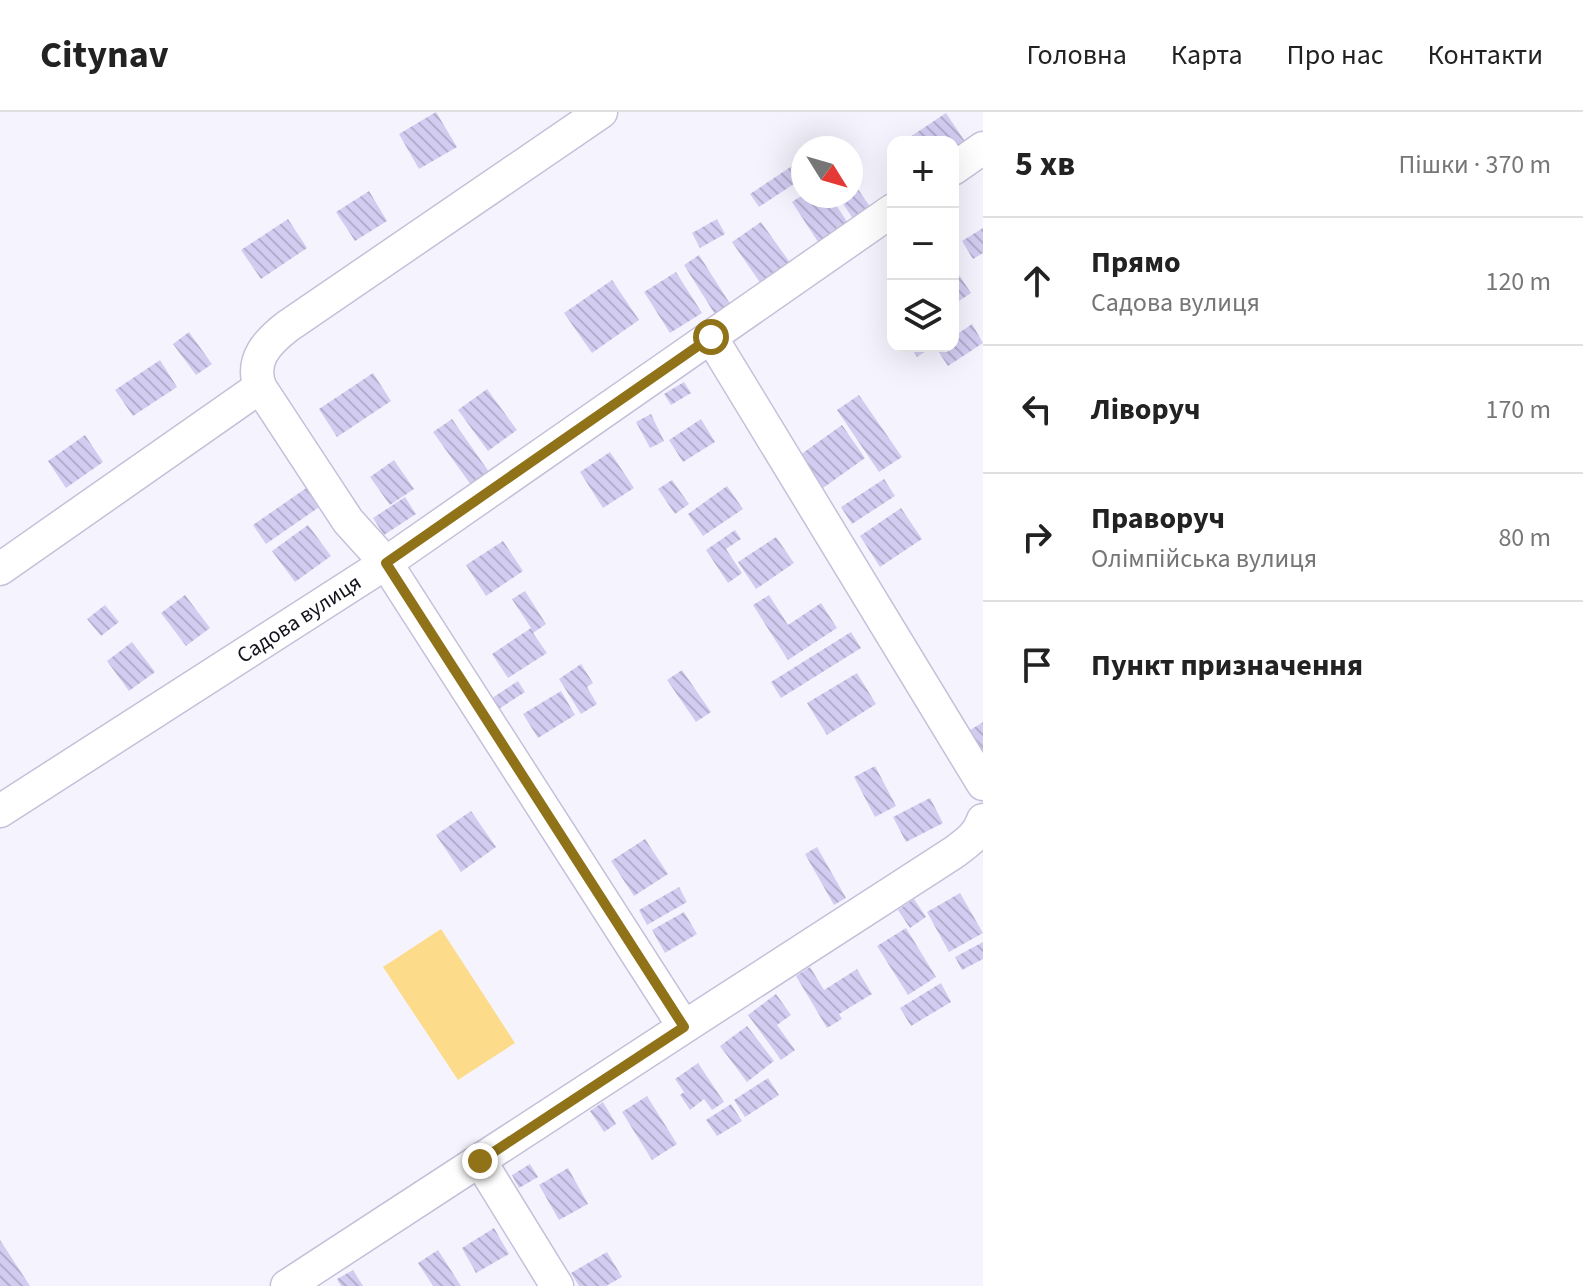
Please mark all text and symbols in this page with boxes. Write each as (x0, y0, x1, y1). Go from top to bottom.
text: Citynav (40, 28, 169, 82)
text: Головна (1027, 35, 1127, 75)
text: Карта (1171, 35, 1243, 75)
text: Про нас (1287, 35, 1384, 75)
text: Контакти (1428, 35, 1543, 75)
north arrow (791, 136, 863, 208)
map controls (887, 136, 959, 352)
button: + (887, 136, 959, 208)
text: 5 хв (1015, 140, 1075, 189)
text: Пішки · 370 m (1398, 146, 1551, 183)
button: − (887, 208, 959, 280)
text: Прямо (1091, 241, 1181, 284)
icon: ahead (1015, 259, 1059, 303)
text: 120 m (1485, 263, 1551, 300)
button: layers (887, 280, 959, 352)
text: Садова вулиця (1091, 284, 1260, 321)
route start (693, 319, 729, 355)
icon: left (1015, 387, 1059, 431)
text: Ліворуч (1091, 388, 1201, 431)
text: 170 m (1485, 391, 1551, 428)
text: Праворуч (1091, 497, 1225, 540)
icon: right (1015, 515, 1059, 559)
text: 80 m (1498, 519, 1551, 556)
text: Олімпійська вулиця (1091, 540, 1317, 577)
street label: Садова вулиця (230, 567, 368, 671)
icon: arrive (1015, 643, 1059, 687)
text: Пункт призначення (1091, 644, 1363, 687)
route end (462, 1143, 498, 1179)

